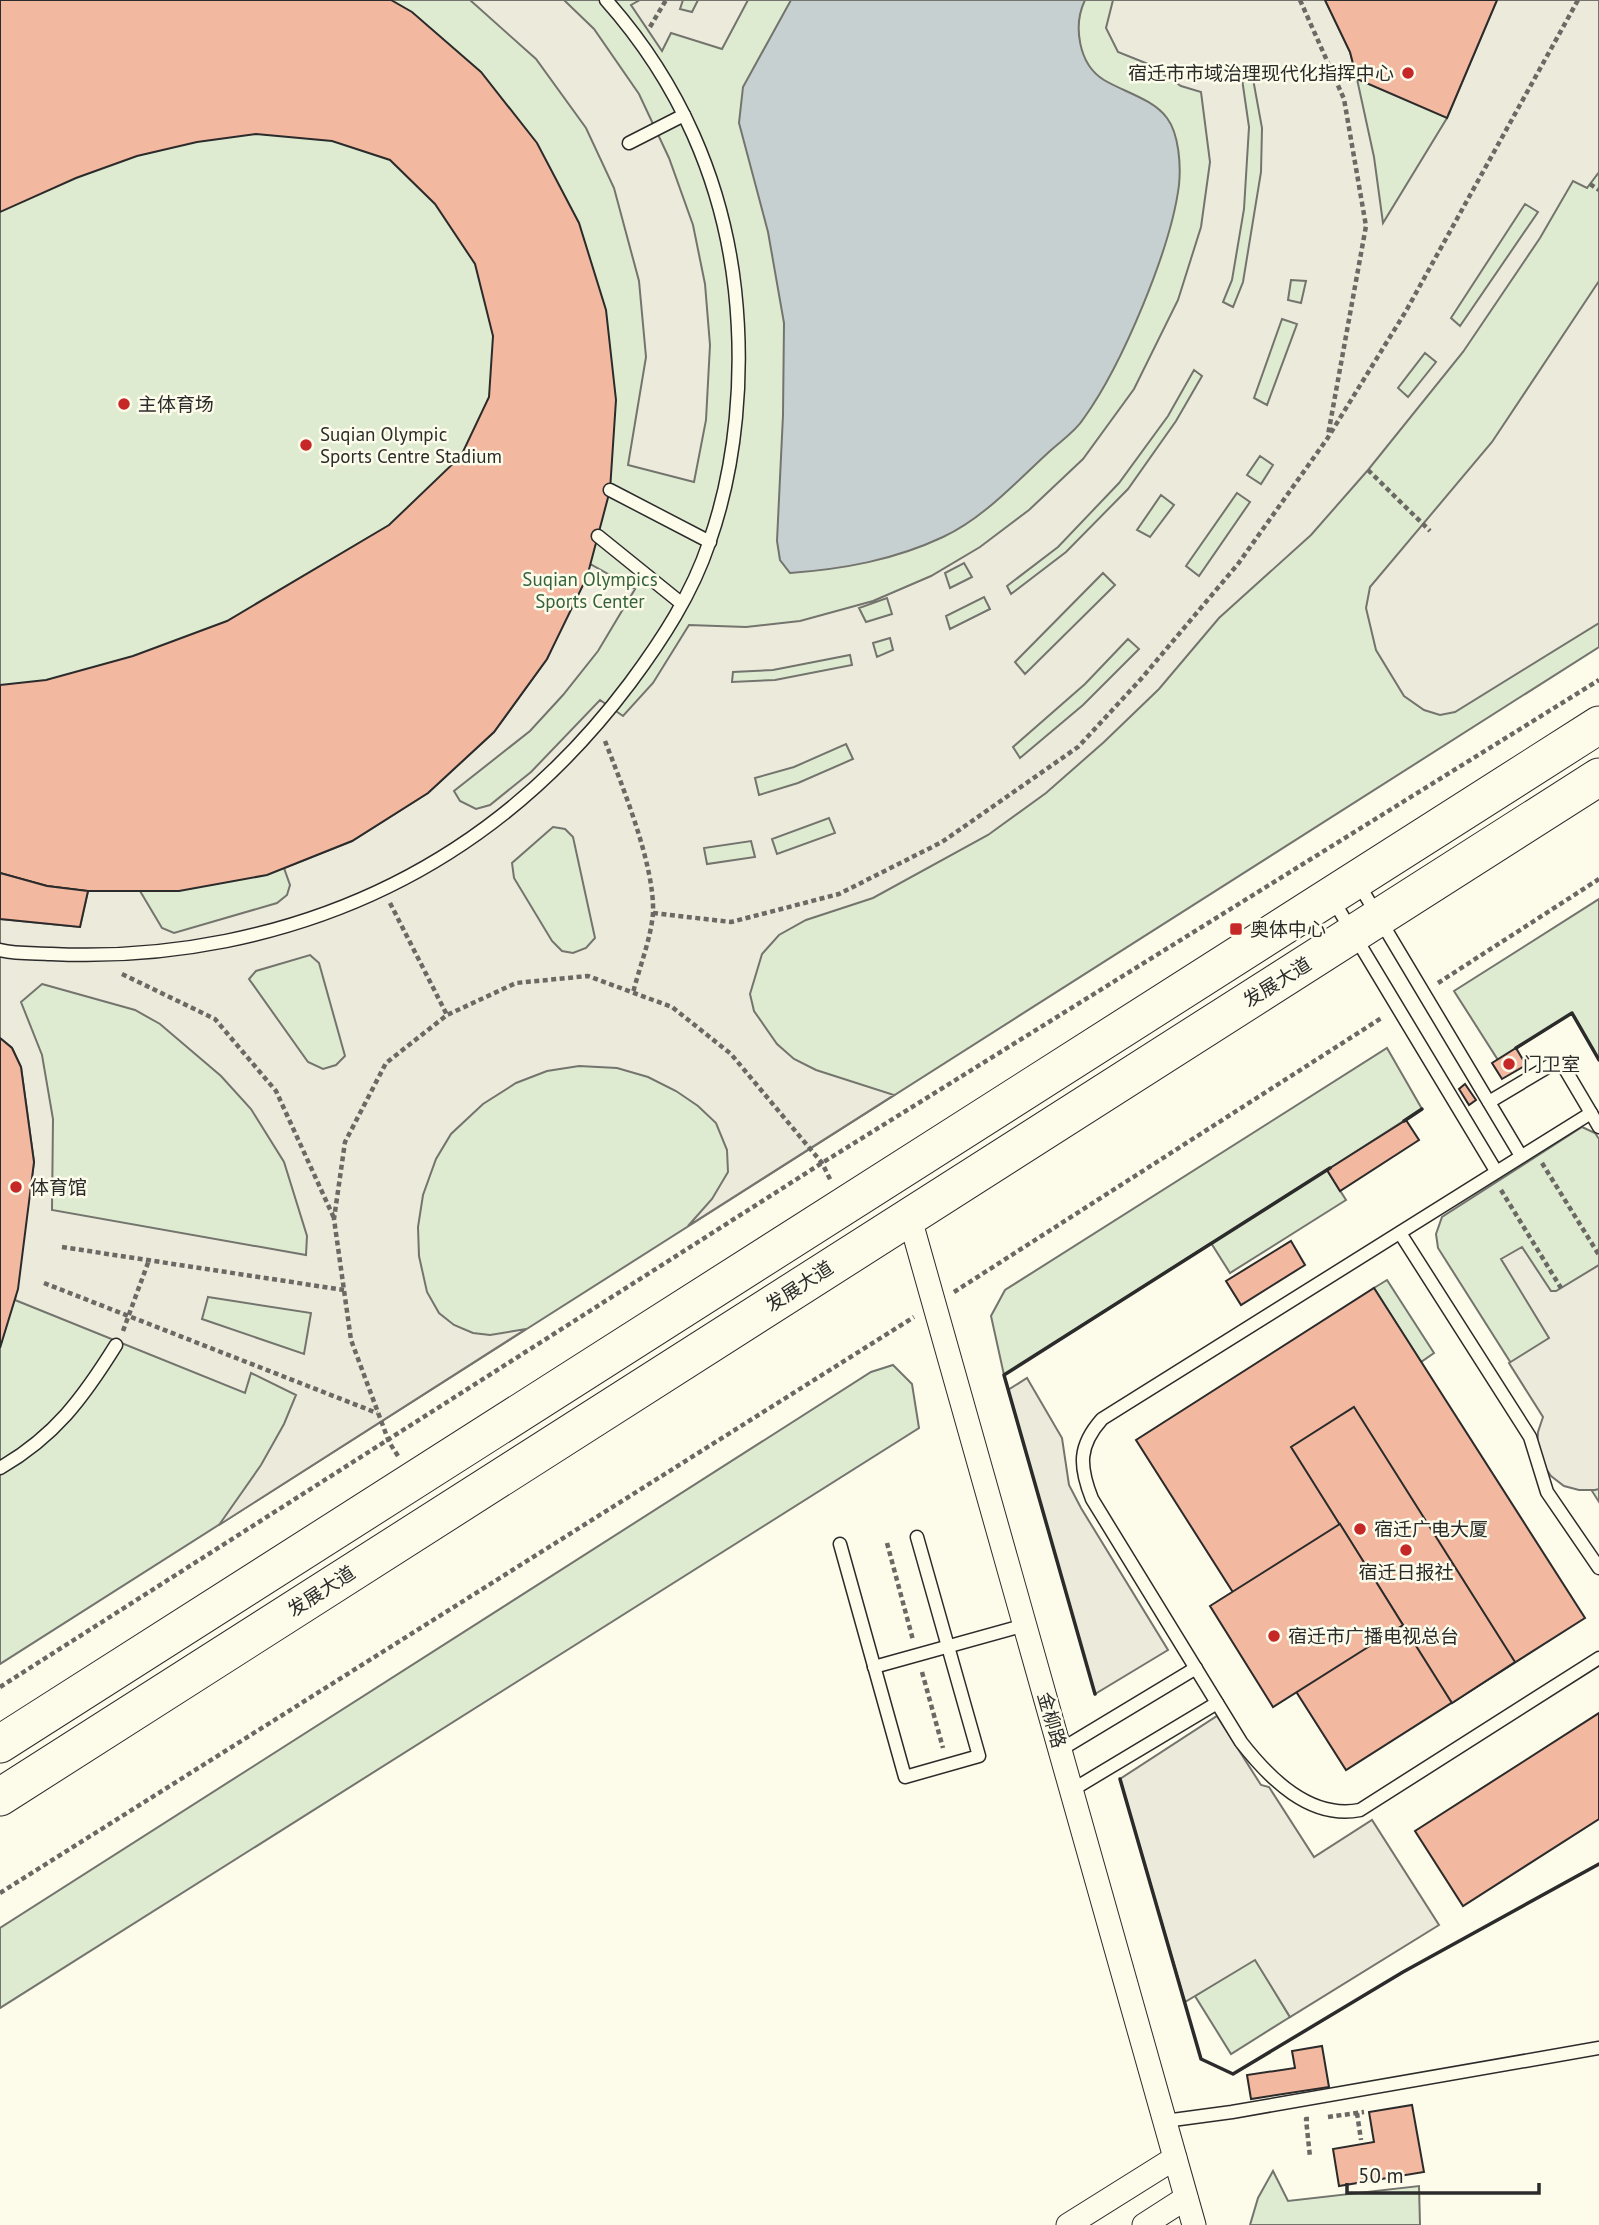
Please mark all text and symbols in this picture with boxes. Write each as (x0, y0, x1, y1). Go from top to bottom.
place label: 宿迁市市域治理现代化指挥中心 (1128, 61, 1394, 85)
marker: 宿迁市市域治理现代化指挥中心 (1400, 65, 1416, 81)
place label: 主体育场 (138, 392, 214, 416)
marker: 主体育场 (116, 396, 132, 412)
place label: Suqian Olympic Sports Centre Stadium (320, 422, 502, 468)
marker: Suqian Olympic Sports Centre Stadium (298, 437, 314, 453)
park label: Suqian Olympics Sports Center (522, 567, 658, 613)
place label: 奥体中心 (1250, 917, 1326, 941)
marker: 奥体中心 (1228, 921, 1244, 937)
street label: 发展大道 (1238, 952, 1316, 1012)
place label: 门卫室 (1523, 1052, 1580, 1076)
marker: 门卫室 (1501, 1056, 1517, 1072)
place label: 体育馆 (30, 1175, 87, 1199)
marker: 体育馆 (8, 1179, 24, 1195)
street label: 发展大道 (761, 1255, 837, 1317)
place label: 宿迁广电大厦 (1374, 1517, 1488, 1541)
marker: 宿迁广电大厦 (1352, 1521, 1368, 1537)
marker: 宿迁日报社 (1398, 1542, 1414, 1558)
street label: 发展大道 (283, 1560, 359, 1622)
place label: 宿迁日报社 (1358, 1560, 1454, 1584)
place label: 宿迁市广播电视总台 (1288, 1624, 1459, 1648)
marker: 宿迁市广播电视总台 (1266, 1628, 1282, 1644)
street label: 金柳路 (1033, 1689, 1071, 1751)
scale bar (1347, 2152, 1540, 2196)
text: 50 m (1358, 2162, 1404, 2189)

